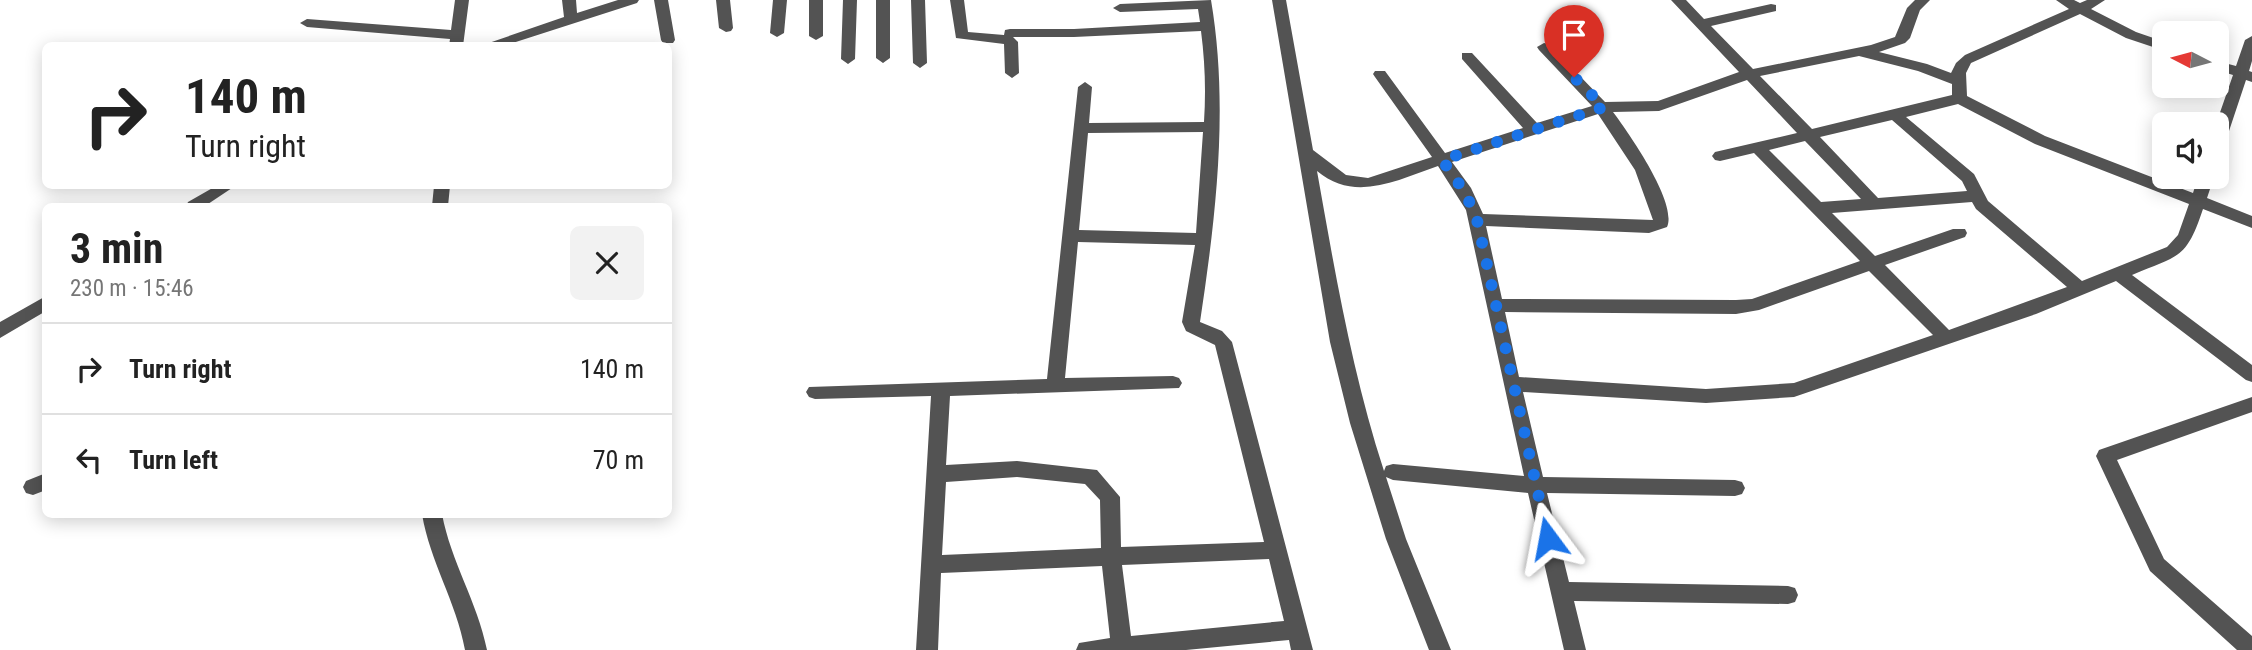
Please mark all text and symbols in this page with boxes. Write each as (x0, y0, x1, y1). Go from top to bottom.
pin (1544, 5, 1604, 77)
icon: arrive (1555, 16, 1593, 54)
north arrow (2152, 21, 2230, 98)
map controls (2152, 21, 2229, 189)
text: 140 m (185, 68, 307, 125)
icon: right (70, 70, 161, 161)
button: sound (2152, 112, 2229, 189)
text: Turn right (185, 127, 306, 165)
text: 3 min (70, 224, 163, 273)
button: close (570, 226, 644, 300)
text: 230 m · 15:46 (70, 275, 194, 302)
icon: right (70, 350, 108, 388)
text: Turn right (129, 354, 231, 384)
text: 140 m (580, 354, 644, 384)
icon: left (70, 441, 108, 479)
text: Turn left (129, 445, 218, 475)
text: 70 m (593, 445, 644, 475)
position arrow (1511, 501, 1585, 575)

